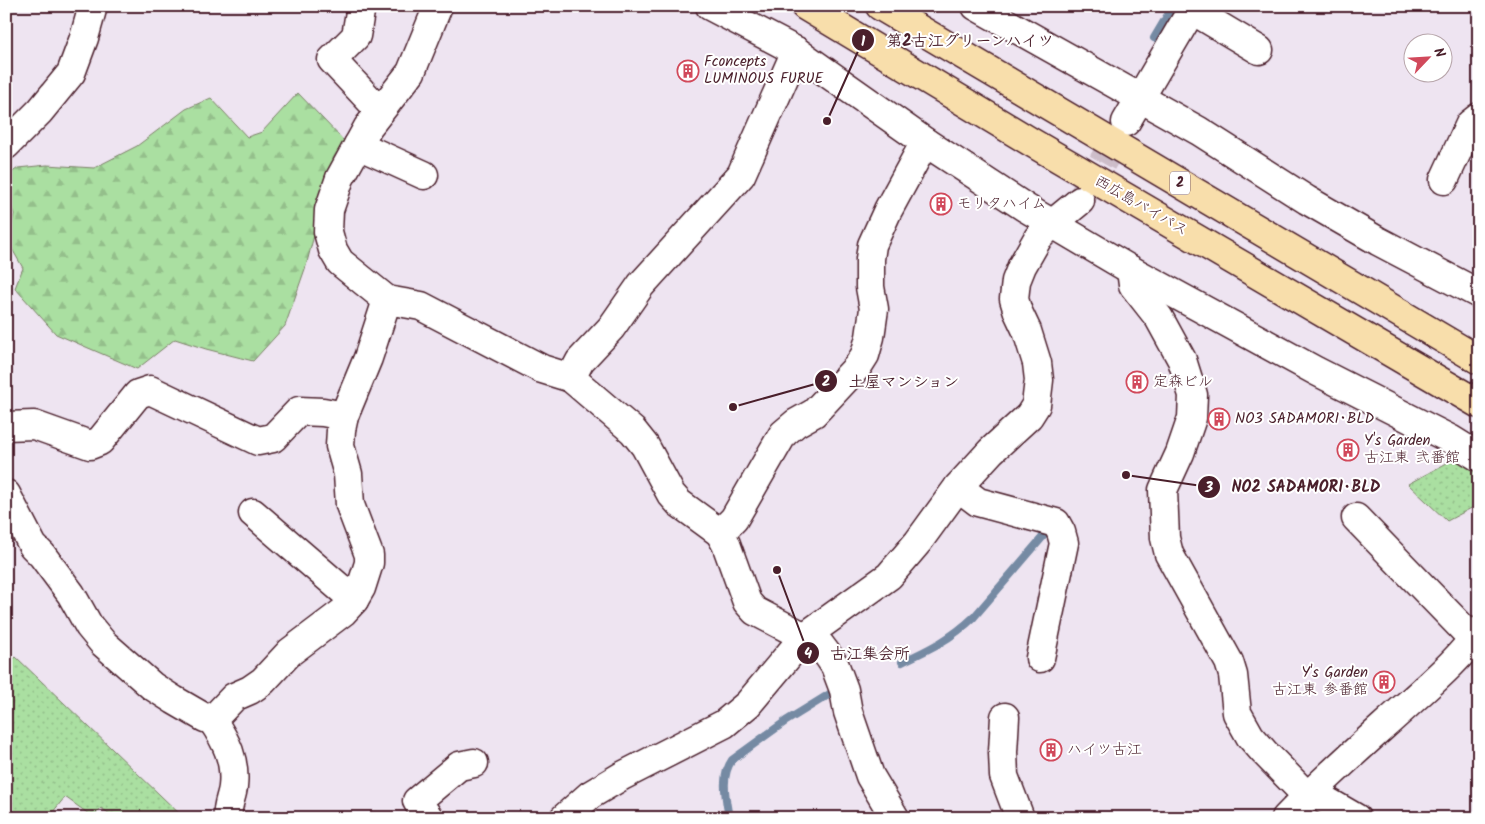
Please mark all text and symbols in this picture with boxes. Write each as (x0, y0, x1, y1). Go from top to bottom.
callout: 第2古江グリーンハイツ (851, 25, 1065, 56)
text: 第2古江グリーンハイツ (886, 29, 1054, 54)
text: 1 (861, 30, 866, 54)
north arrow (1402, 32, 1452, 82)
text: N (1427, 44, 1451, 62)
place label: Fconcepts LUMINOUS FURUE (704, 50, 824, 91)
building icon: Fconcepts LUMINOUS FURUE (676, 59, 700, 83)
street label: 西広島バイパス (1090, 169, 1192, 243)
road number: 2 (1170, 172, 1190, 194)
building icon: モリタハイム (929, 192, 953, 216)
place label: モリタハイム (957, 192, 1046, 216)
callout: 土屋マンション (813, 366, 970, 397)
text: 2 (822, 370, 831, 394)
text: 土屋マンション (849, 370, 959, 395)
building icon: 定森ビル (1125, 370, 1149, 394)
place label: 定森ビル (1153, 370, 1213, 394)
building icon: NO3 SADAMORI･BLD (1207, 407, 1231, 431)
place label: NO3 SADAMORI･BLD (1235, 407, 1374, 431)
place label: Y's Garden 古江東 弐番館 (1364, 429, 1460, 470)
building icon: Y's Garden 古江東 弐番館 (1336, 438, 1360, 462)
callout: NO2 SADAMORI･BLD (1197, 471, 1391, 502)
text: NO2 SADAMORI･BLD (1231, 475, 1381, 500)
text: 3 (1204, 476, 1213, 500)
callout: 古江集会所 (795, 637, 920, 668)
text: 4 (804, 642, 812, 666)
text: 古江集会所 (830, 642, 910, 667)
place label: Y's Garden 古江東 参番館 (1272, 661, 1368, 702)
building icon: Y's Garden 古江東 参番館 (1372, 670, 1396, 694)
building icon: ハイツ古江 (1039, 738, 1063, 762)
place label: ハイツ古江 (1067, 738, 1142, 762)

